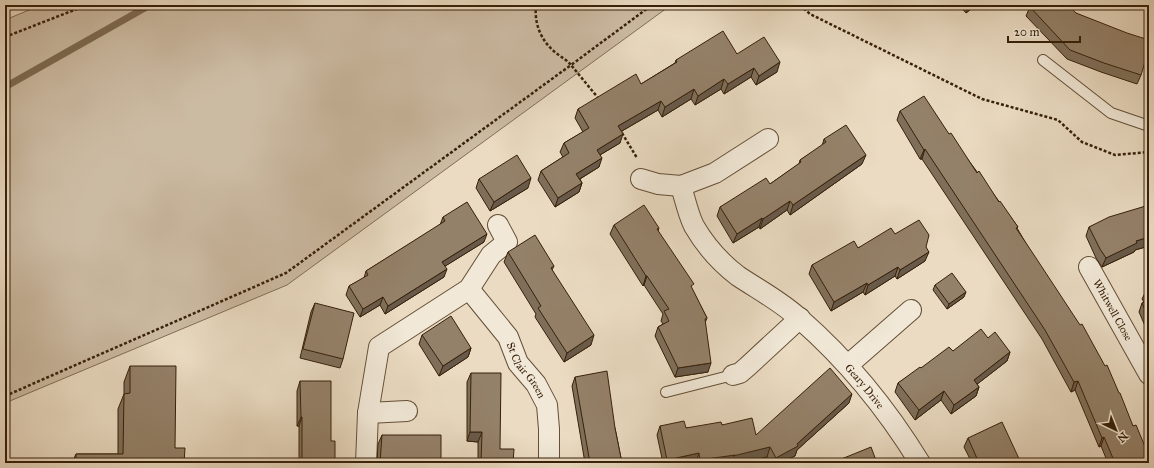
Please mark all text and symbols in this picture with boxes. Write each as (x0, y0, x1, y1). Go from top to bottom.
scale bar (1008, 18, 1080, 44)
text: 20 m (1014, 25, 1040, 39)
street label: Whitwell Close (1090, 277, 1135, 343)
street label: St Clair Green (504, 340, 548, 400)
street label: Geary Drive (842, 361, 887, 412)
north arrow (1096, 410, 1136, 450)
text: N (1114, 429, 1130, 445)

